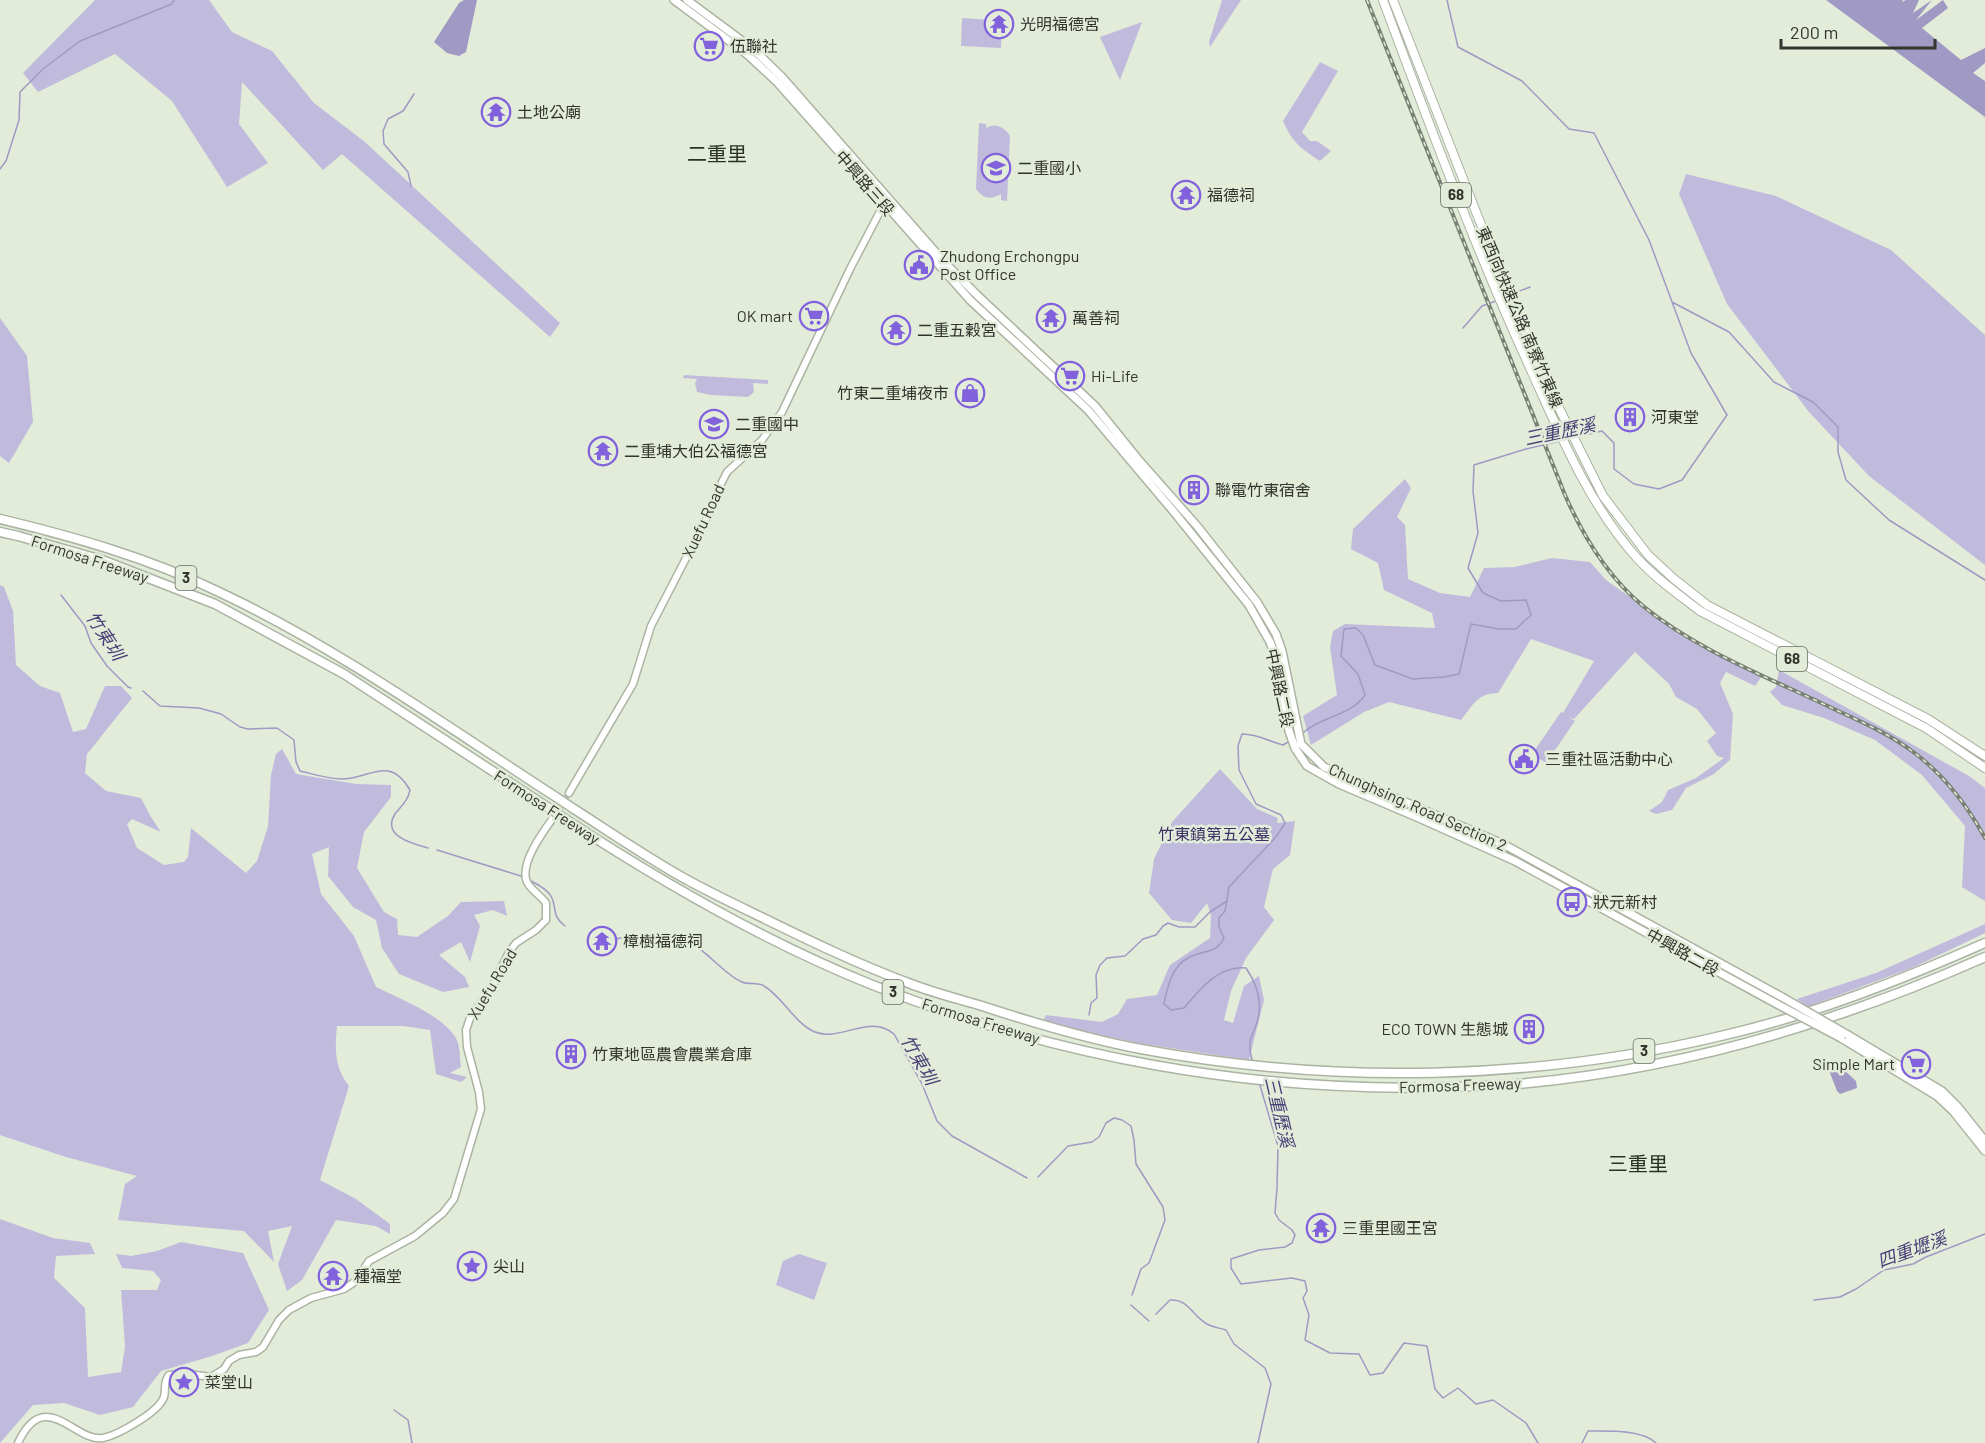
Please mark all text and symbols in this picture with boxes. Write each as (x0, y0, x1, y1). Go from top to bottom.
temple icon: 光明福德宮 (983, 8, 1015, 40)
scale bar (1781, 12, 1936, 50)
place label: 光明福德宮 (1020, 14, 1100, 33)
text: 200 m (1790, 21, 1838, 43)
supermarket icon: 伍聯社 (693, 30, 725, 62)
place label: 伍聯社 (730, 36, 778, 55)
temple icon: 土地公廟 (480, 96, 512, 128)
place label: 土地公廟 (517, 102, 581, 121)
district label: 二重里 (687, 141, 747, 165)
street label: 中興路三段 (832, 146, 899, 219)
school or university icon: 二重國小 (980, 152, 1012, 184)
place label: 二重國小 (1017, 158, 1081, 177)
temple icon: 福德祠 (1170, 179, 1202, 211)
road number: 68 (1441, 183, 1471, 207)
place label: 福德祠 (1207, 185, 1255, 204)
street label: 東西向快速公路 南寮竹東線 (1474, 223, 1567, 410)
place label: Zhudong Erchongpu Post Office (940, 246, 1079, 283)
public building icon: Zhudong Erchongpu Post Office (903, 249, 935, 281)
supermarket icon: OK mart (798, 300, 830, 332)
temple icon: 萬善祠 (1035, 302, 1067, 334)
place label: OK mart (737, 306, 793, 325)
place label: 萬善祠 (1072, 308, 1120, 327)
temple icon: 二重五穀宮 (880, 314, 912, 346)
place label: 二重五穀宮 (917, 320, 997, 339)
supermarket icon: Hi-Life (1054, 360, 1086, 392)
place label: Hi-Life (1091, 366, 1139, 385)
shop icon: 竹東二重埔夜市 (954, 377, 986, 409)
place label: 竹東二重埔夜市 (837, 383, 949, 402)
building icon: 河東堂 (1614, 401, 1646, 433)
place label: 河東堂 (1651, 407, 1699, 426)
school or university icon: 二重國中 (698, 408, 730, 440)
water label: 三重歷溪 (1522, 412, 1600, 449)
place label: 二重國中 (735, 414, 799, 433)
temple icon: 二重埔大伯公福德宮 (587, 435, 619, 467)
place label: 二重埔大伯公福德宮 (624, 441, 768, 460)
building icon: 聯電竹東宿舍 (1178, 474, 1210, 506)
place label: 聯電竹東宿舍 (1215, 480, 1311, 499)
street label: Xuefu Road (677, 481, 728, 561)
street label: Formosa Freeway (29, 531, 152, 587)
road number: 3 (176, 566, 196, 590)
water label: 竹東圳 (82, 607, 131, 667)
street label: 中興路二段 (1263, 647, 1298, 729)
road number: 68 (1777, 647, 1807, 671)
public building icon: 三重社區活動中心 (1508, 743, 1540, 775)
place label: 三重社區活動中心 (1545, 749, 1673, 768)
street label: Chunghsing, Road Section 2 (1326, 759, 1510, 854)
street label: Formosa Freeway (491, 765, 604, 848)
park label: 竹東鎮第五公墓 (1158, 824, 1270, 843)
bus stop icon: 狀元新村 (1556, 886, 1588, 918)
place label: 狀元新村 (1593, 892, 1657, 911)
street label: 中興路二段 (1644, 924, 1723, 979)
temple icon: 樟樹福德祠 (586, 925, 618, 957)
place label: 樟樹福德祠 (623, 931, 703, 950)
street label: Xuefu Road (463, 945, 520, 1023)
road number: 3 (882, 980, 904, 1004)
street label: Formosa Freeway (920, 994, 1043, 1048)
building icon: ECO TOWN 生態城 (1513, 1013, 1545, 1045)
place label: ECO TOWN 生態城 (1381, 1019, 1508, 1038)
water label: 竹東圳 (897, 1031, 944, 1091)
building icon: 竹東地區農會農業倉庫 (555, 1038, 587, 1070)
road number: 3 (1634, 1039, 1654, 1063)
place label: 竹東地區農會農業倉庫 (592, 1044, 752, 1063)
supermarket icon: Simple Mart (1900, 1048, 1932, 1080)
place label: Simple Mart (1813, 1054, 1895, 1073)
street label: Formosa Freeway (1399, 1073, 1522, 1096)
water label: 三重歷溪 (1261, 1074, 1299, 1152)
district label: 三重里 (1608, 1151, 1668, 1175)
temple icon: 三重里國王宮 (1305, 1212, 1337, 1244)
place label: 三重里國王宮 (1342, 1218, 1438, 1237)
water label: 四重壢溪 (1874, 1225, 1952, 1272)
place icon: 尖山 (456, 1250, 488, 1282)
place label: 尖山 (493, 1256, 525, 1275)
temple icon: 種福堂 (317, 1260, 349, 1292)
place label: 種福堂 (354, 1266, 402, 1285)
place icon: 菜堂山 (168, 1366, 200, 1398)
place label: 菜堂山 (205, 1372, 253, 1391)

